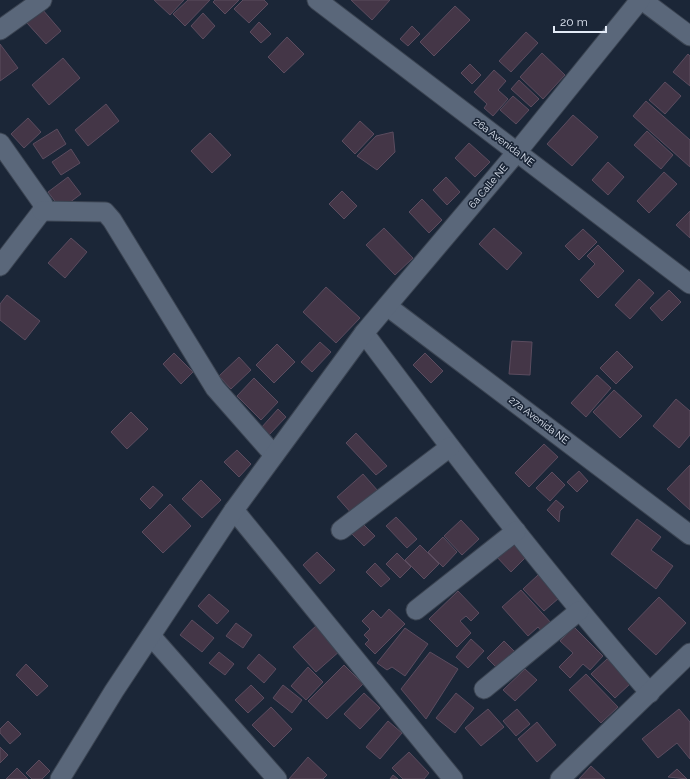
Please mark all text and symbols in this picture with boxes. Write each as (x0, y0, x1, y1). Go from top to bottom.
scale bar (554, 8, 606, 34)
text: 20 m (560, 15, 588, 29)
street label: 26a Avenida NE (472, 116, 536, 168)
street label: 6a Calle NE (466, 162, 510, 210)
street label: 27a Avenida NE (507, 394, 571, 446)

